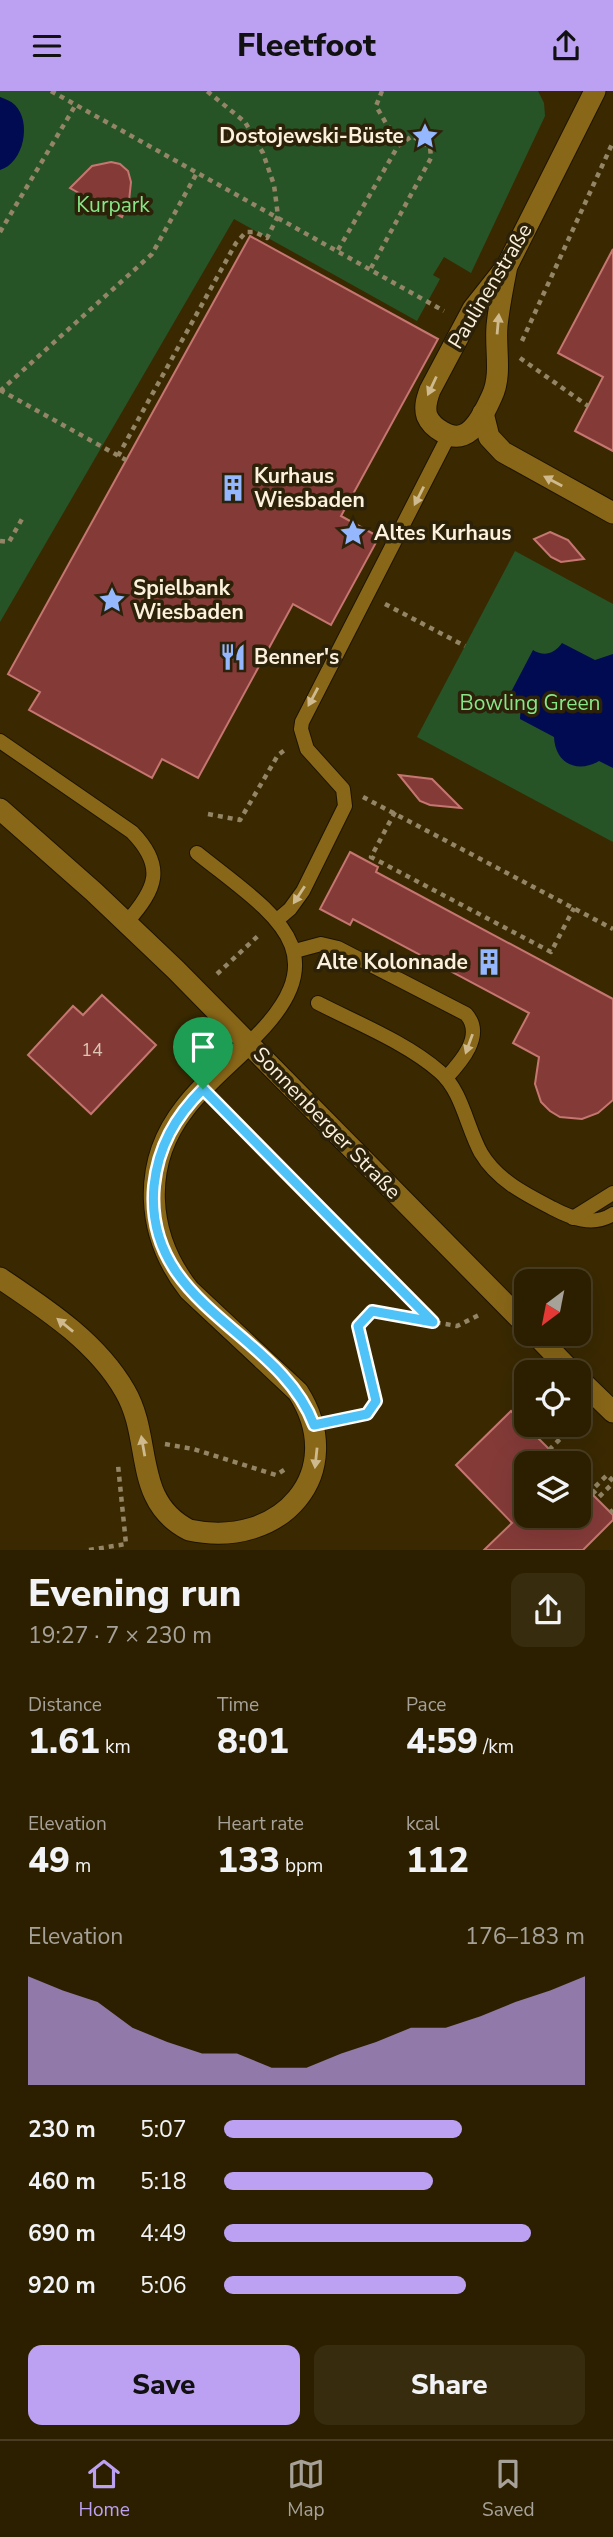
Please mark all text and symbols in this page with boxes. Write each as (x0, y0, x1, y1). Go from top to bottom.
text: Fleetfoot (237, 24, 376, 67)
icon: menu (28, 27, 66, 65)
icon: share (547, 27, 585, 65)
place icon: Dostojewski-Büste (410, 121, 440, 151)
place label: Dostojewski-Büste (219, 122, 404, 150)
park label: Kurpark (76, 191, 150, 219)
street label: Paulinenstraße (441, 218, 539, 354)
one-way arrow (493, 312, 504, 334)
one-way arrow (426, 376, 437, 397)
place label: Kurhaus Wiesbaden (254, 462, 365, 514)
building icon: Kurhaus Wiesbaden (218, 473, 248, 503)
one-way arrow (543, 475, 563, 487)
one-way arrow (414, 486, 425, 506)
place icon: Altes Kurhaus (338, 518, 368, 548)
place label: Altes Kurhaus (374, 519, 512, 547)
place label: Spielbank Wiesbaden (133, 574, 244, 626)
place icon: Spielbank Wiesbaden (97, 585, 127, 615)
restaurant icon: Benner's (218, 642, 248, 672)
place label: Benner's (254, 643, 339, 671)
one-way arrow (308, 688, 320, 708)
park label: Bowling Green (460, 689, 601, 717)
one-way arrow (293, 886, 306, 905)
building icon: Alte Kolonnade (474, 947, 504, 977)
place label: Alte Kolonnade (316, 948, 468, 976)
pin (173, 1017, 233, 1089)
icon: arrive (184, 1028, 222, 1066)
one-way arrow (463, 1033, 474, 1054)
house number: 14 (81, 1038, 103, 1062)
street label: Sonnenberger Straße (247, 1041, 407, 1205)
north arrow (514, 1269, 592, 1346)
map controls (514, 1269, 591, 1528)
one-way arrow (56, 1318, 73, 1333)
button: locate (514, 1360, 591, 1437)
one-way arrow (137, 1435, 148, 1457)
one-way arrow (310, 1447, 321, 1469)
button: layers (514, 1451, 591, 1528)
text: Evening run (28, 1568, 241, 1619)
button: share (511, 1573, 585, 1647)
text: 19:27 · 7 × 230 m (28, 1620, 212, 1651)
text: Distance (28, 1692, 102, 1718)
text: Time (217, 1692, 259, 1718)
text: Pace (406, 1692, 446, 1718)
text: 1.61 (28, 1718, 100, 1765)
text: 8:01 (217, 1718, 289, 1765)
text: 4:59 (406, 1718, 478, 1765)
text: km (100, 1734, 131, 1760)
text: /km (478, 1734, 514, 1760)
text: Elevation (28, 1811, 107, 1837)
text: Heart rate (217, 1811, 304, 1837)
text: kcal (406, 1811, 440, 1837)
text: 49 (28, 1837, 70, 1884)
text: 133 (217, 1837, 280, 1884)
text: 112 (406, 1837, 469, 1884)
text: m (70, 1853, 91, 1879)
text: bpm (280, 1853, 323, 1879)
text: Elevation (28, 1921, 123, 1952)
text: 176–183 m (465, 1921, 585, 1952)
text: 230 m (28, 2114, 96, 2145)
text: 5:07 (140, 2114, 187, 2145)
text: 460 m (28, 2166, 96, 2197)
text: 5:18 (140, 2166, 187, 2197)
text: 690 m (28, 2218, 96, 2249)
text: 4:49 (140, 2218, 187, 2249)
text: 920 m (28, 2270, 96, 2301)
text: 5:06 (140, 2270, 187, 2301)
button: Save (28, 2345, 300, 2425)
button: Share (314, 2345, 585, 2425)
tab: Home (79, 2455, 130, 2523)
tab: Map (287, 2455, 325, 2523)
tab: Saved (482, 2455, 534, 2523)

